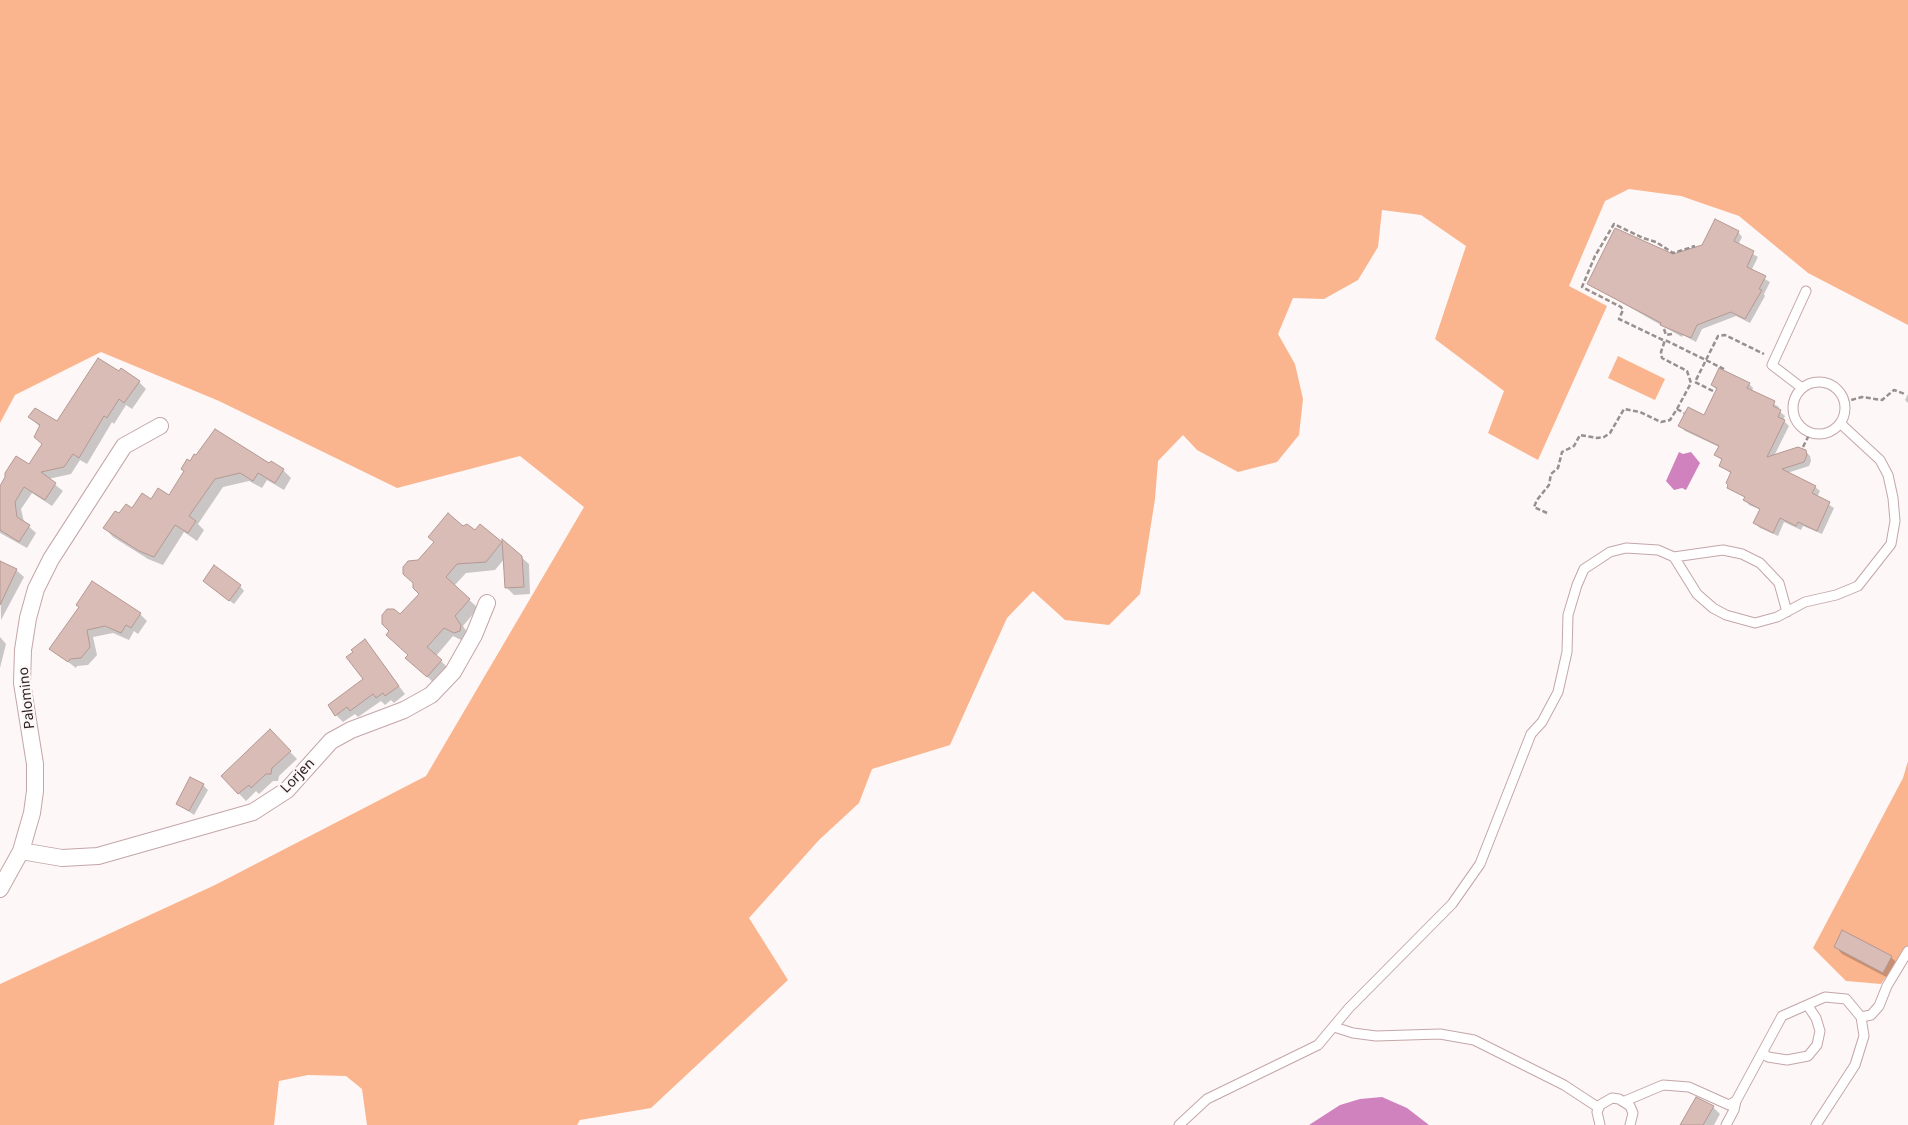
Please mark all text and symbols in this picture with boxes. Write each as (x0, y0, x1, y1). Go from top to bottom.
street label: Palomino (15, 666, 39, 730)
street label: Lorjen (277, 755, 319, 797)

